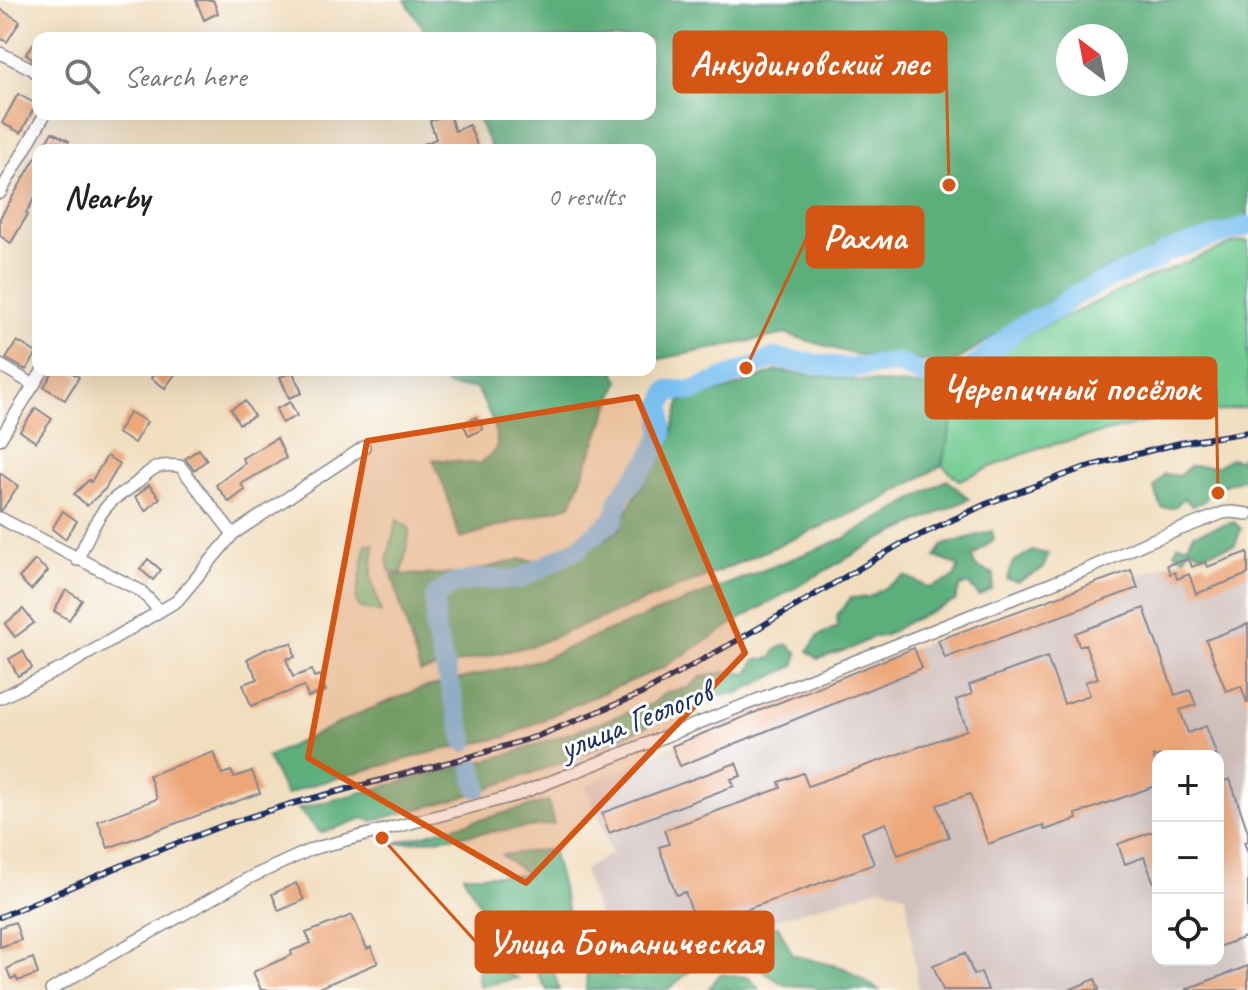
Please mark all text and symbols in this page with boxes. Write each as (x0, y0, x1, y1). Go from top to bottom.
north arrow (1056, 24, 1128, 96)
search box (32, 32, 656, 120)
callout: Анкудиновский лес (674, 32, 946, 92)
text: Анкудиновский лес (690, 40, 932, 86)
icon: search (60, 54, 104, 98)
text: Search here (124, 57, 246, 95)
text: Nearby (64, 175, 150, 218)
text: 0 results (548, 180, 624, 213)
callout: Рахма (807, 207, 923, 267)
text: Рахма (823, 214, 909, 260)
callout: Черепичный посёлок (926, 358, 1216, 418)
text: Черепичный посёлок (942, 365, 1203, 411)
street label: улица Геологов (551, 667, 723, 770)
map controls (1152, 750, 1224, 966)
button: + (1152, 750, 1224, 822)
button: − (1152, 822, 1224, 894)
button: locate (1152, 894, 1224, 966)
callout: Улица Ботаническая (476, 912, 773, 972)
text: Улица Ботаническая (487, 919, 765, 965)

